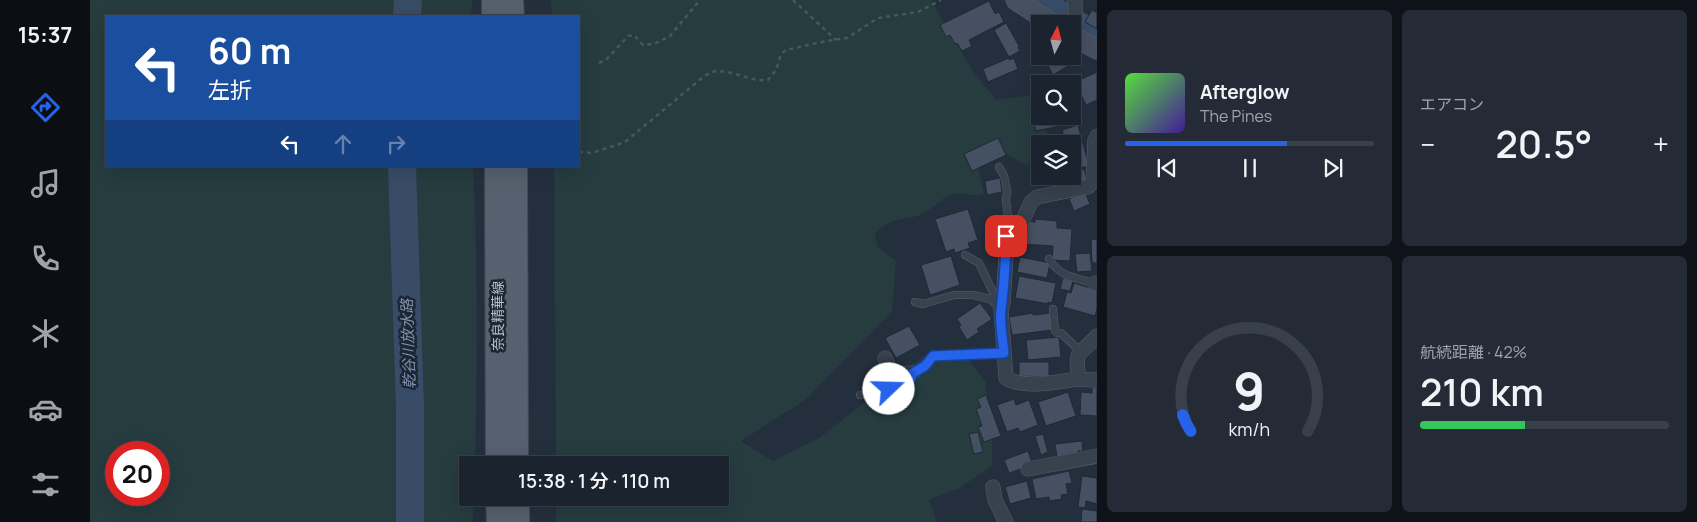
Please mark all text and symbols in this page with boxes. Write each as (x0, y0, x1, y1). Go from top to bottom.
north arrow (1031, 15, 1081, 65)
map controls (1031, 15, 1081, 185)
text: 15:37 (18, 20, 72, 50)
text: 60 m (208, 27, 291, 75)
icon: left (125, 35, 190, 100)
text: 左折 (208, 75, 252, 105)
button: search (1031, 75, 1081, 125)
text: Afterglow (1200, 79, 1289, 105)
icon: directions (28, 90, 63, 125)
text: エアコン (1420, 93, 1484, 115)
text: The Pines (1200, 105, 1272, 127)
text: 20.5° (1496, 117, 1592, 169)
text: − (1420, 125, 1435, 163)
text: + (1653, 125, 1669, 163)
icon: left (276, 130, 304, 158)
icon: ahead (329, 130, 357, 158)
icon: right (382, 130, 410, 158)
button: layers (1031, 135, 1081, 185)
icon: previous (1153, 154, 1181, 182)
icon: pause (1236, 154, 1264, 182)
icon: next (1319, 154, 1347, 182)
icon: music (28, 166, 63, 201)
pin (985, 215, 1027, 257)
icon: arrive (992, 222, 1020, 250)
icon: phone (28, 241, 63, 276)
street label: 奈良精華線 (488, 281, 507, 351)
water label: 乾谷川放水路 (396, 297, 420, 389)
icon: climate (28, 316, 63, 351)
text: 航続距離 · 42% (1420, 341, 1527, 363)
text: 9 (1233, 355, 1266, 426)
position arrow (862, 362, 914, 414)
text: 210 km (1420, 365, 1544, 417)
icon: car (28, 392, 63, 427)
text: km/h (1229, 417, 1270, 441)
speed limit sign: 20 (105, 441, 170, 506)
icon: filters (28, 467, 63, 502)
text: 15:38 · 1 分 · 110 m (518, 468, 670, 494)

